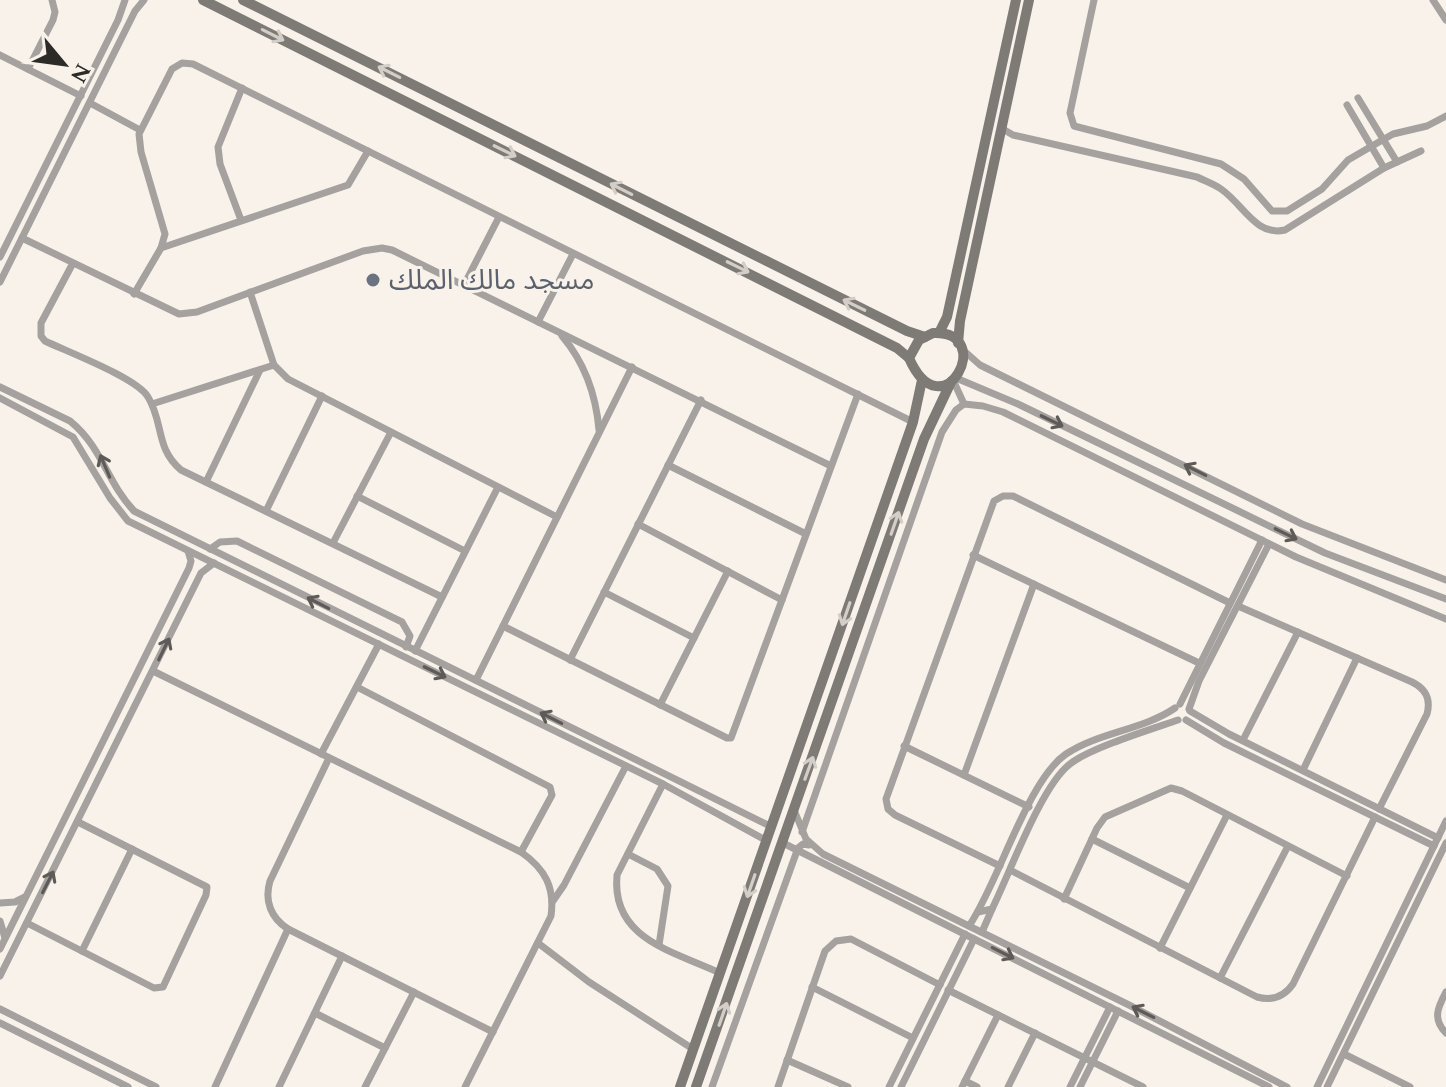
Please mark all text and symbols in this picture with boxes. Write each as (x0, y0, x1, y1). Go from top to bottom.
north arrow (24, 24, 104, 104)
one-way arrow (260, 28, 284, 44)
text: N (61, 57, 99, 89)
one-way arrow (377, 64, 401, 80)
one-way arrow (493, 144, 517, 159)
one-way arrow (610, 181, 634, 196)
place label: مسجد مالك الملك (389, 259, 595, 302)
one-way arrow (726, 260, 750, 275)
marker: مسجد مالك الملك (364, 271, 382, 289)
one-way arrow (842, 297, 866, 312)
one-way arrow (1040, 413, 1064, 429)
one-way arrow (96, 454, 111, 479)
one-way arrow (1184, 462, 1208, 478)
one-way arrow (888, 511, 903, 536)
one-way arrow (1274, 527, 1298, 542)
one-way arrow (307, 594, 331, 610)
one-way arrow (838, 601, 853, 626)
one-way arrow (157, 637, 172, 661)
one-way arrow (423, 664, 447, 680)
one-way arrow (540, 710, 564, 725)
one-way arrow (802, 756, 817, 781)
one-way arrow (40, 870, 56, 894)
one-way arrow (743, 873, 757, 898)
one-way arrow (990, 946, 1014, 962)
one-way arrow (716, 1002, 731, 1027)
one-way arrow (1131, 1004, 1155, 1020)

